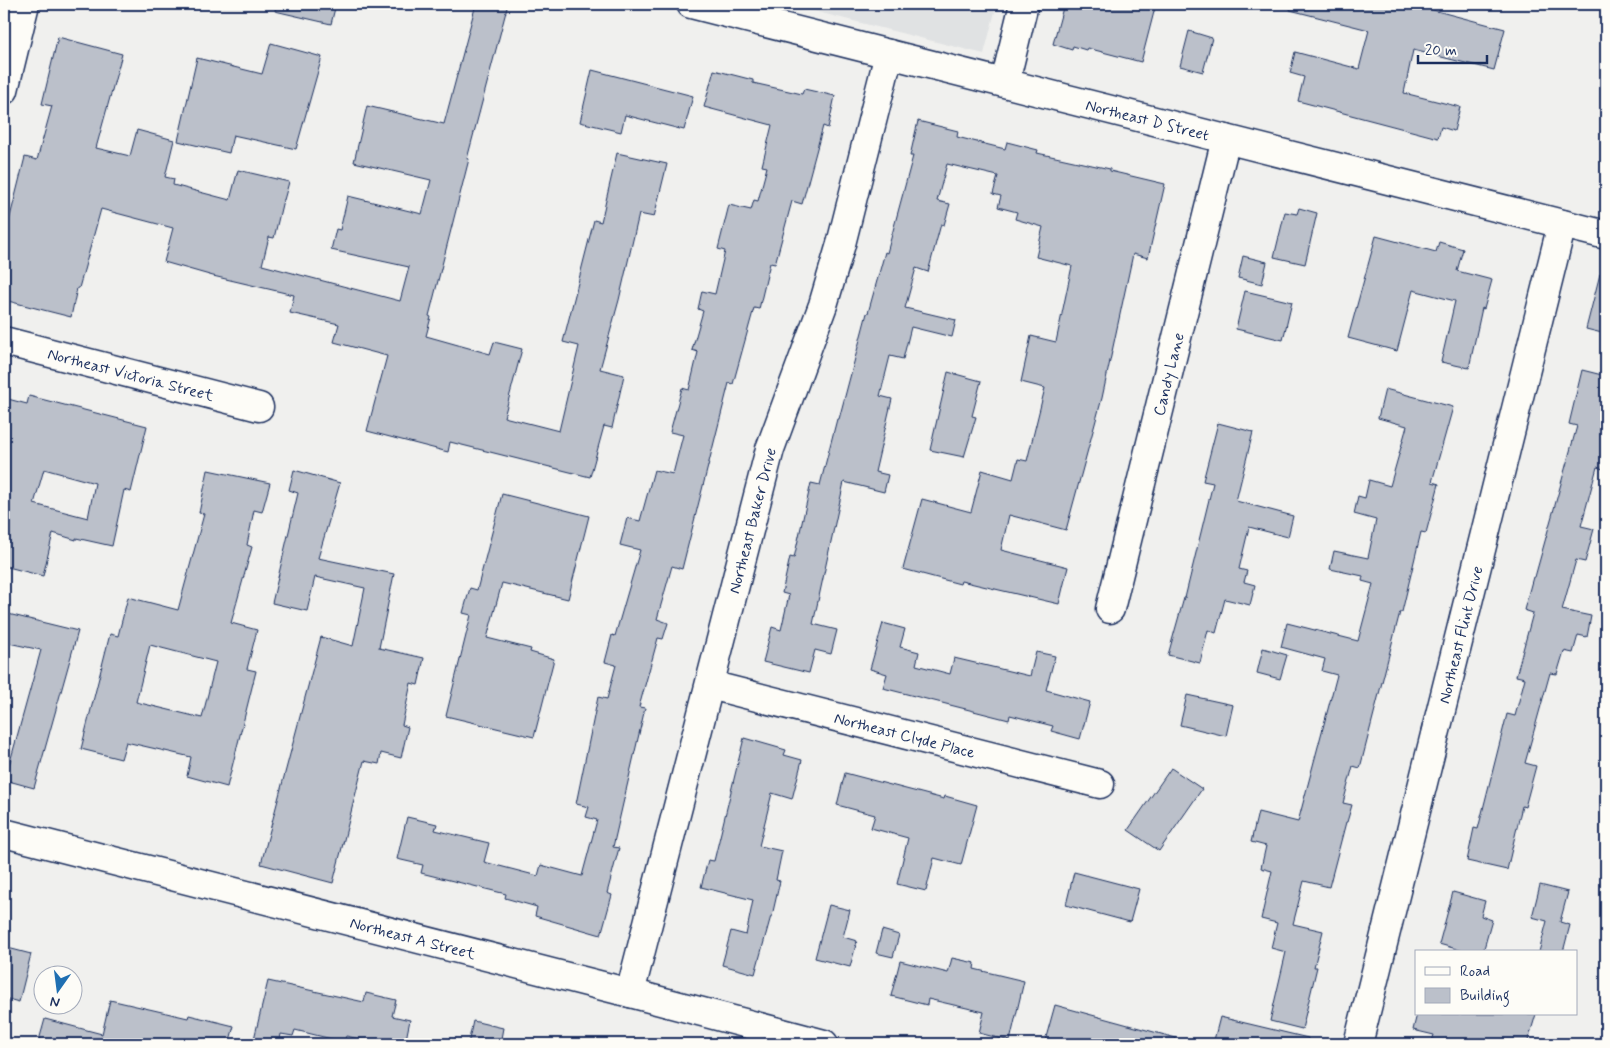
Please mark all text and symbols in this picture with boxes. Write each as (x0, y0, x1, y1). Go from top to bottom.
scale bar (1418, 32, 1486, 64)
text: 20 m (1425, 41, 1457, 61)
street label: Northeast D Street (1083, 95, 1211, 146)
street label: Candy Lane (1149, 331, 1190, 418)
street label: Northeast Victoria Street (45, 344, 216, 407)
street label: Northeast Baker Drive (724, 446, 782, 596)
street label: Northeast Flint Drive (1434, 564, 1489, 706)
street label: Northeast Clyde Place (832, 708, 978, 764)
street label: Northeast A Street (347, 913, 478, 965)
legend (1415, 950, 1578, 1016)
text: Road (1460, 962, 1490, 982)
north arrow (32, 966, 82, 1016)
text: Building (1460, 986, 1510, 1007)
text: N (48, 992, 62, 1012)

